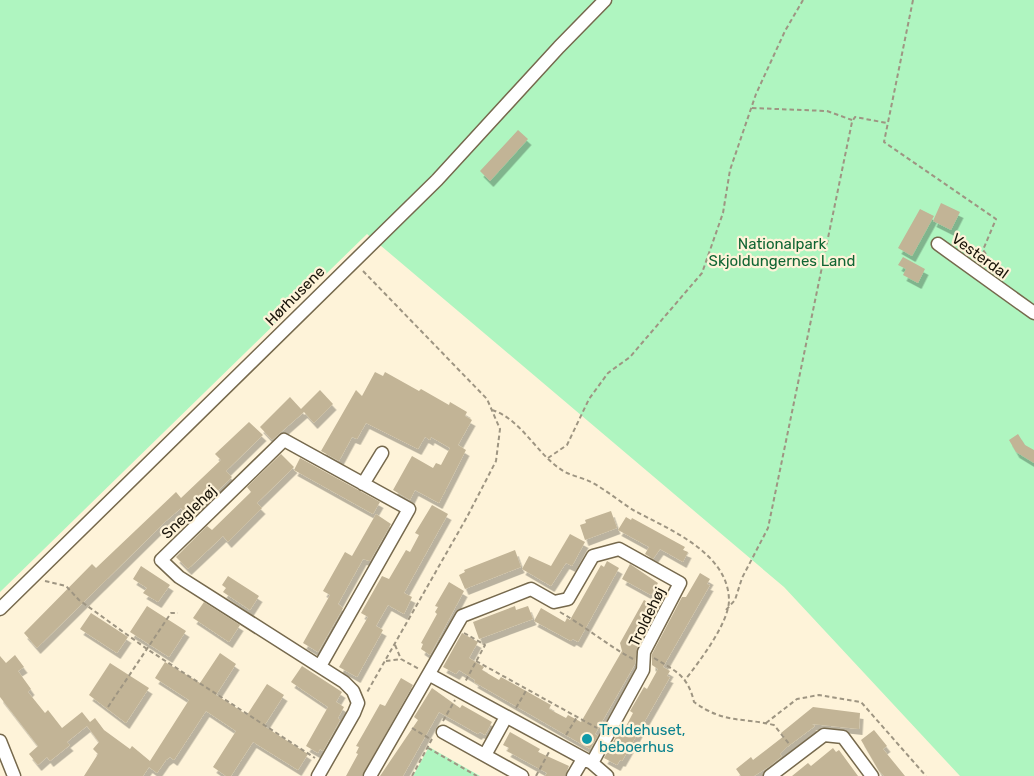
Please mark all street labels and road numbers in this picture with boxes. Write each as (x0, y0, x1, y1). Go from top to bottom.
street label: Vesterdal (948, 229, 1012, 283)
street label: Hørhusene (262, 263, 328, 329)
street label: Sneglehøj (158, 481, 220, 543)
street label: Troldehøj (625, 584, 669, 650)

